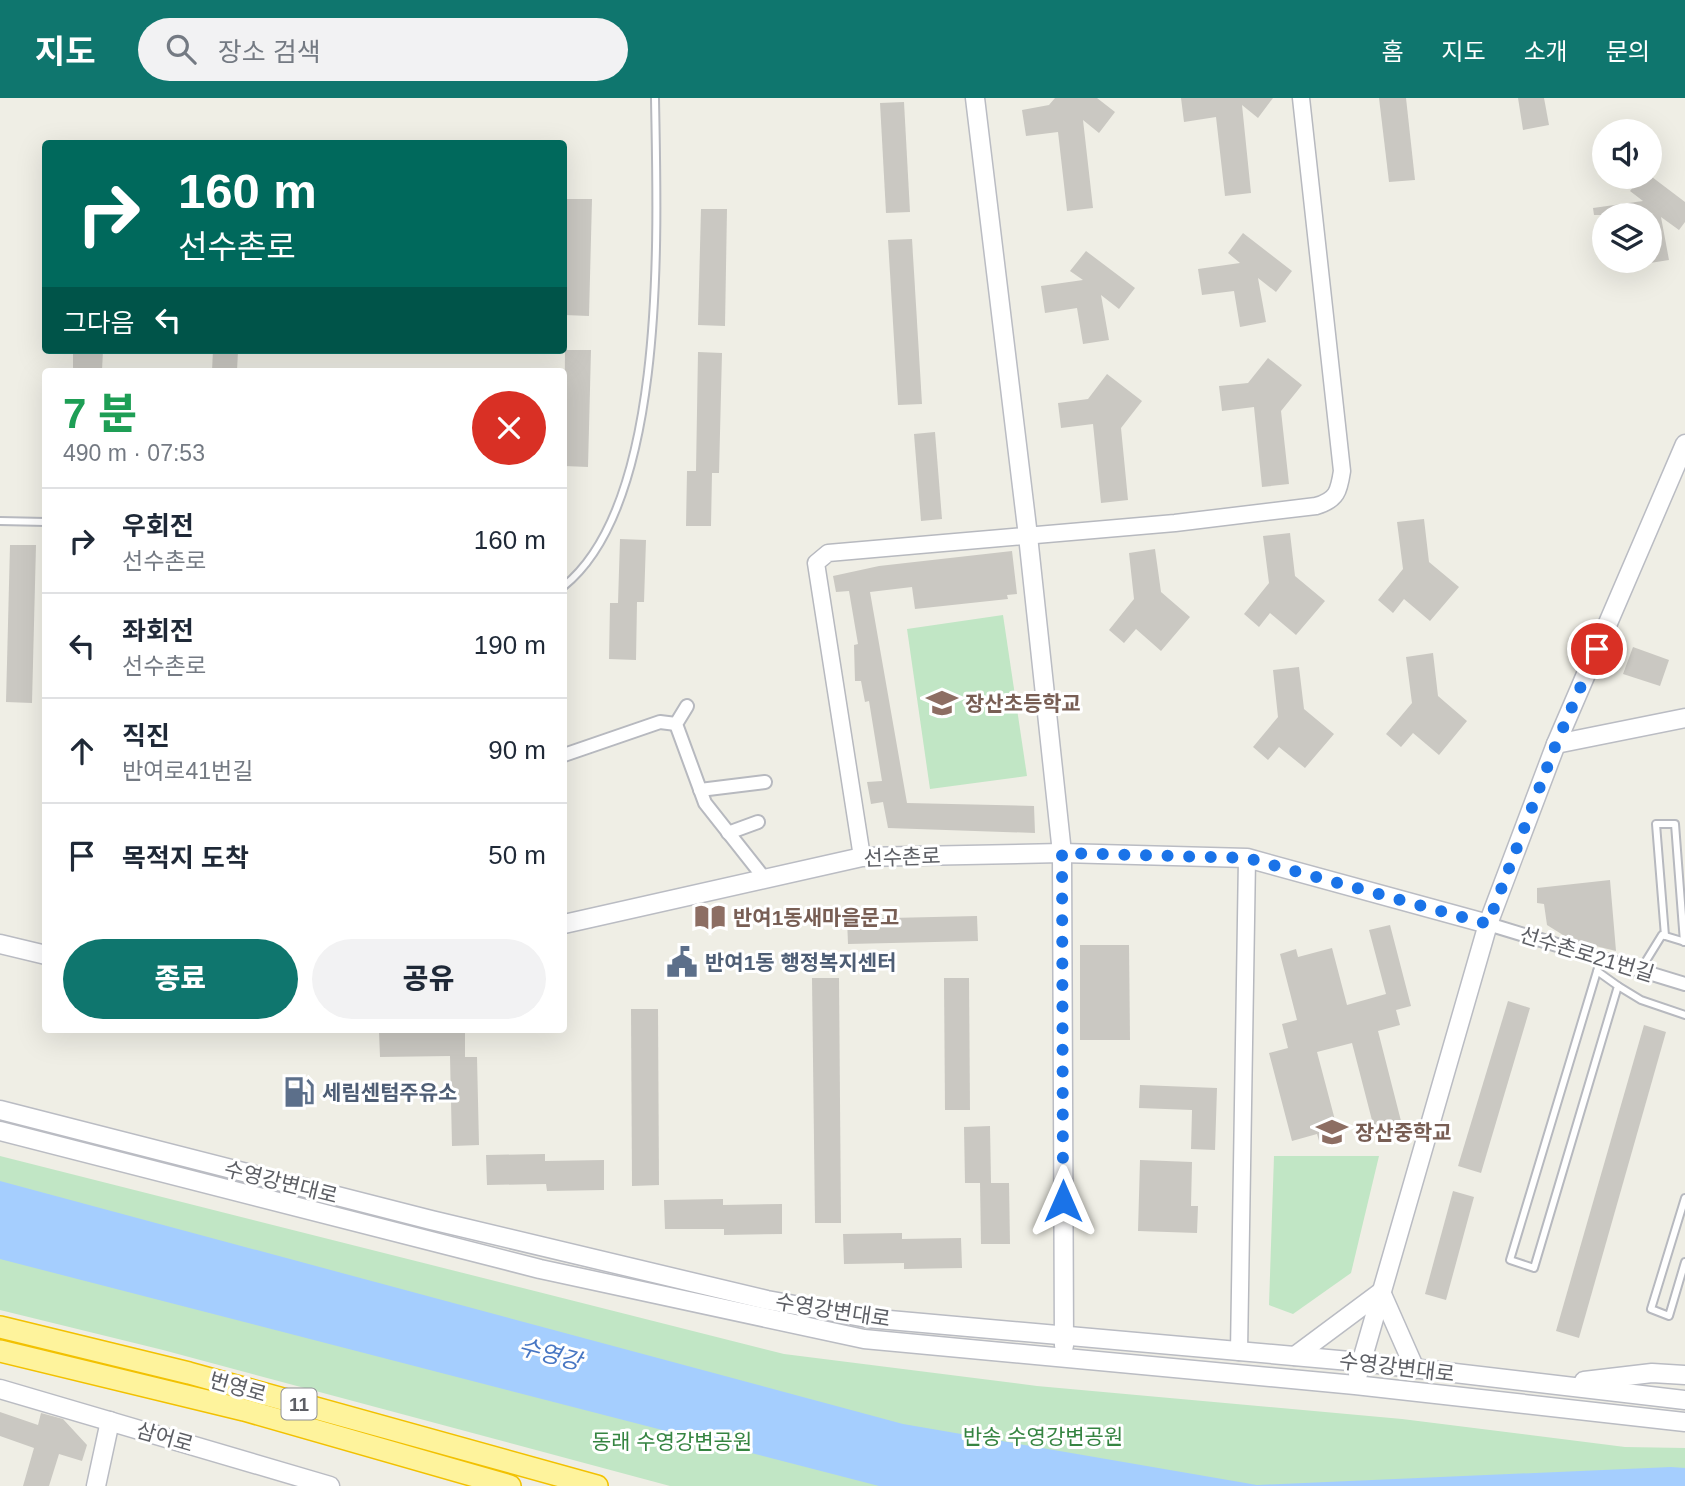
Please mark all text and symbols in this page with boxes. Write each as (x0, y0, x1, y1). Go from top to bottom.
search box (138, 18, 628, 81)
icon: search (162, 30, 200, 68)
text: 지도 (35, 33, 96, 70)
text: 장소 검색 (218, 37, 321, 67)
text: 홈 (1381, 38, 1403, 65)
text: 지도 (1441, 38, 1486, 65)
text: 소개 (1524, 38, 1568, 65)
text: 문의 (1606, 38, 1650, 65)
map controls (1592, 119, 1662, 273)
button: sound (1592, 119, 1662, 189)
text: 160 m (178, 164, 317, 218)
icon: right (63, 168, 154, 259)
button: layers (1592, 203, 1662, 273)
text: 선수촌로 (178, 229, 296, 265)
icon: left (149, 301, 187, 339)
text: 그다음 (63, 308, 135, 338)
text: 7 분 (63, 390, 137, 437)
button: close (472, 391, 546, 465)
text: 490 m · 07:53 (63, 440, 205, 466)
text: 우회전 (122, 511, 194, 541)
icon: right (63, 522, 101, 560)
text: 160 m (474, 525, 546, 555)
text: 선수촌로 (122, 548, 207, 574)
text: 좌회전 (122, 616, 194, 646)
pin (1567, 619, 1627, 679)
icon: left (63, 627, 101, 665)
text: 190 m (474, 630, 546, 660)
icon: arrive (1578, 630, 1616, 668)
text: 선수촌로 (122, 653, 207, 679)
school or university icon: 장산초등학교 (925, 686, 959, 720)
place label: 장산초등학교 (965, 692, 1081, 715)
text: 직진 (122, 721, 170, 751)
icon: ahead (63, 732, 101, 770)
text: 90 m (488, 735, 546, 765)
text: 반여로41번길 (122, 758, 253, 784)
icon: arrive (63, 837, 101, 875)
text: 50 m (488, 840, 546, 870)
text: 목적지 도착 (122, 843, 249, 873)
street label: 선수촌로 (863, 844, 941, 870)
library icon: 반여1동새마을문고 (693, 900, 727, 934)
place label: 반여1동새마을문고 (733, 906, 899, 929)
street label: 선수촌로21번길 (1517, 923, 1657, 985)
button: 종료 (63, 939, 298, 1019)
button: 공유 (312, 939, 546, 1019)
public building icon: 반여1동 행정복지센터 (665, 945, 699, 979)
place label: 반여1동 행정복지센터 (705, 951, 896, 974)
fuel station icon: 세림센텀주유소 (282, 1075, 316, 1109)
place label: 세림센텀주유소 (322, 1081, 457, 1104)
school or university icon: 장산중학교 (1315, 1115, 1349, 1149)
place label: 장산중학교 (1355, 1121, 1452, 1144)
street label: 수영강변대로 (222, 1157, 340, 1207)
position arrow (1026, 1164, 1100, 1238)
street label: 수영강변대로 (774, 1290, 892, 1330)
water label: 수영강 (516, 1333, 587, 1376)
street label: 수영강변대로 (1338, 1349, 1456, 1385)
street label: 번영로 (207, 1368, 269, 1406)
road number: 11 (282, 1388, 316, 1420)
street label: 삼어로 (134, 1418, 196, 1456)
park label: 반송 수영강변공원 (963, 1425, 1123, 1448)
park label: 동래 수영강변공원 (592, 1430, 752, 1453)

